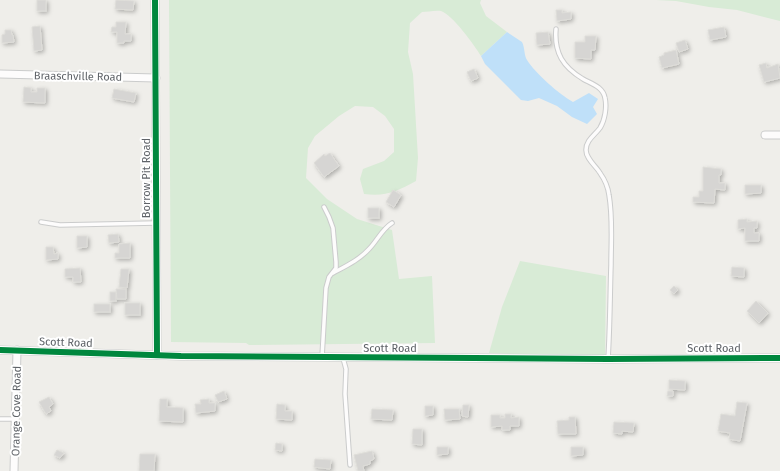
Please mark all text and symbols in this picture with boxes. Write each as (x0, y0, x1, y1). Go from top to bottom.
street label: Braaschville Road (34, 69, 122, 84)
street label: Borrow Pit Road (140, 138, 153, 218)
street label: Scott Road (39, 335, 93, 350)
street label: Scott Road (363, 342, 417, 355)
street label: Scott Road (687, 342, 741, 355)
street label: Orange Cove Road (9, 366, 24, 456)

